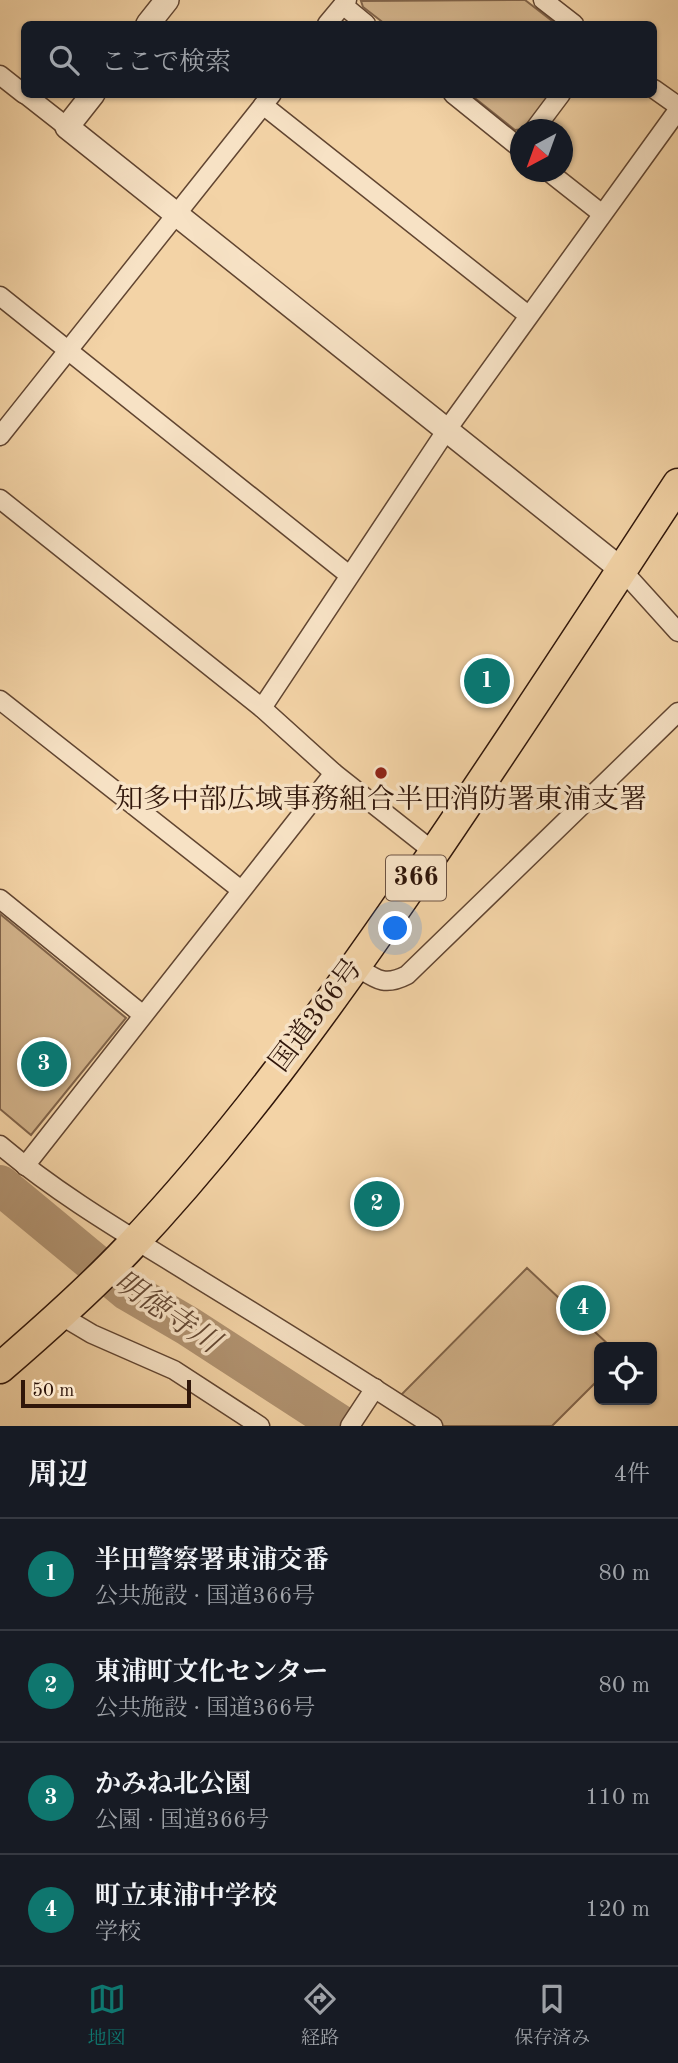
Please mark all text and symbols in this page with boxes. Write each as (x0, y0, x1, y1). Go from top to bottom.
search box (21, 21, 657, 98)
icon: search (45, 41, 83, 79)
text: ここで検索 (101, 50, 231, 76)
north arrow (510, 119, 573, 182)
pin: 1 (464, 655, 510, 707)
marker: 知多中部広域事務組合半田消防署東浦支署 (373, 765, 389, 781)
place label: 知多中部広域事務組合半田消防署東浦支署 (115, 784, 647, 815)
road number: 366 (386, 856, 446, 900)
your location (378, 911, 412, 945)
street label: 国道366号 (263, 953, 368, 1077)
pin: 3 (21, 1038, 67, 1090)
pin: 2 (354, 1178, 400, 1230)
water label: 明徳寺川 (108, 1265, 228, 1361)
pin: 4 (560, 1282, 606, 1334)
map controls (594, 1342, 657, 1405)
button: locate (594, 1342, 657, 1405)
scale bar (21, 1377, 191, 1409)
text: 50 m (32, 1382, 74, 1401)
text: 周辺 (28, 1461, 88, 1491)
text: 4件 (614, 1463, 650, 1486)
text: 半田警察署東浦交番 (95, 1548, 329, 1574)
text: 1 (44, 1562, 58, 1585)
text: 80 m (599, 1562, 650, 1585)
text: 公共施設 · 国道366号 (95, 1585, 315, 1608)
text: 東浦町文化センター (95, 1660, 328, 1686)
text: 2 (44, 1674, 58, 1697)
text: 80 m (599, 1674, 650, 1697)
text: 公共施設 · 国道366号 (95, 1697, 315, 1720)
text: かみね北公園 (95, 1772, 251, 1798)
text: 3 (44, 1786, 58, 1809)
text: 110 m (585, 1786, 650, 1809)
text: 公園 · 国道366号 (95, 1809, 269, 1832)
text: 町立東浦中学校 (95, 1884, 277, 1910)
text: 4 (44, 1898, 58, 1921)
text: 120 m (585, 1898, 650, 1921)
text: 学校 (95, 1921, 141, 1944)
tab: 地図 (88, 1980, 126, 2051)
tab: 経路 (301, 1980, 339, 2051)
tab: 保存済み (514, 1980, 590, 2051)

